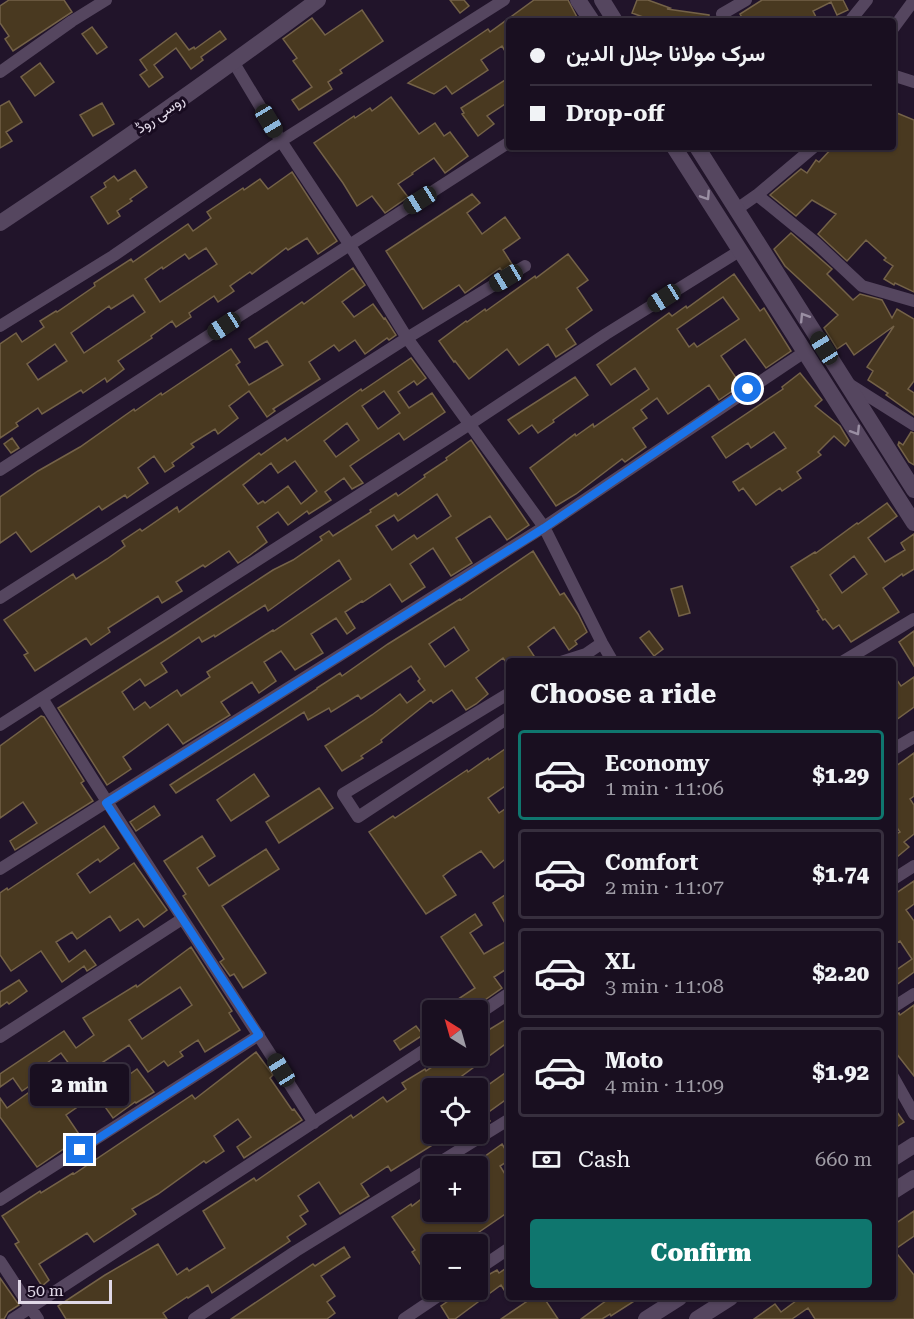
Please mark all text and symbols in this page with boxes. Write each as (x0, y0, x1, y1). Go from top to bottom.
text: سرک مولانا جلال الدین (566, 41, 765, 66)
street label: روسی روڈ (132, 91, 189, 138)
car (252, 101, 286, 141)
text: Drop-off (566, 101, 664, 126)
car (400, 183, 440, 217)
one-way arrow (699, 190, 711, 200)
car (486, 261, 526, 295)
car (644, 281, 684, 315)
car (204, 309, 244, 343)
one-way arrow (800, 313, 812, 323)
car (807, 328, 841, 368)
route start (734, 375, 761, 402)
one-way arrow (849, 425, 860, 436)
text: Choose a ride (530, 678, 716, 710)
icon: car (533, 748, 587, 802)
text: Economy (605, 751, 709, 776)
text: $1.29 (812, 763, 869, 788)
text: 1 min · 11:06 (605, 776, 724, 800)
icon: car (533, 847, 587, 901)
text: Comfort (605, 850, 698, 875)
text: $1.74 (812, 862, 869, 887)
text: 2 min · 11:07 (605, 875, 724, 899)
icon: car (533, 946, 587, 1000)
text: XL (605, 949, 635, 974)
text: $2.20 (812, 961, 869, 986)
text: 3 min · 11:08 (605, 974, 724, 998)
north arrow (422, 1000, 488, 1066)
map controls (422, 1000, 488, 1300)
icon: car (533, 1045, 587, 1099)
text: Moto (605, 1048, 663, 1073)
car (264, 1050, 298, 1090)
text: $1.92 (812, 1060, 869, 1085)
callout: 2 min (31, 1063, 130, 1105)
text: 2 min (51, 1073, 108, 1097)
text: 4 min · 11:09 (605, 1073, 724, 1097)
button: locate (422, 1078, 488, 1144)
route end (66, 1136, 93, 1163)
icon: cash (530, 1143, 563, 1176)
text: Cash (578, 1147, 630, 1172)
text: 660 m (815, 1147, 872, 1171)
button: + (422, 1156, 488, 1222)
button: Confirm (530, 1219, 872, 1288)
button: − (422, 1234, 488, 1300)
scale bar (18, 1277, 112, 1304)
text: 50 m (27, 1281, 64, 1300)

